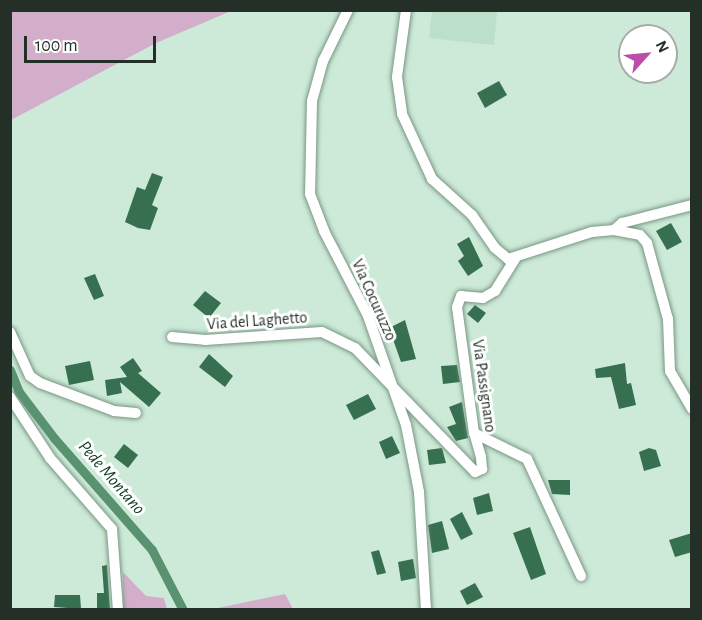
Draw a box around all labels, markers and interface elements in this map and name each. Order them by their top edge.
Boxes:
scale bar [27,24,159,62]
north arrow [618,24,678,84]
text: 100 m [35,37,78,55]
text: N [653,38,672,55]
street label: Via Cocuruzzo [348,256,400,344]
street label: Via del Laghetto [206,308,308,334]
street label: Via Passignano [468,338,500,434]
water label: Pede Montano [73,437,149,519]

